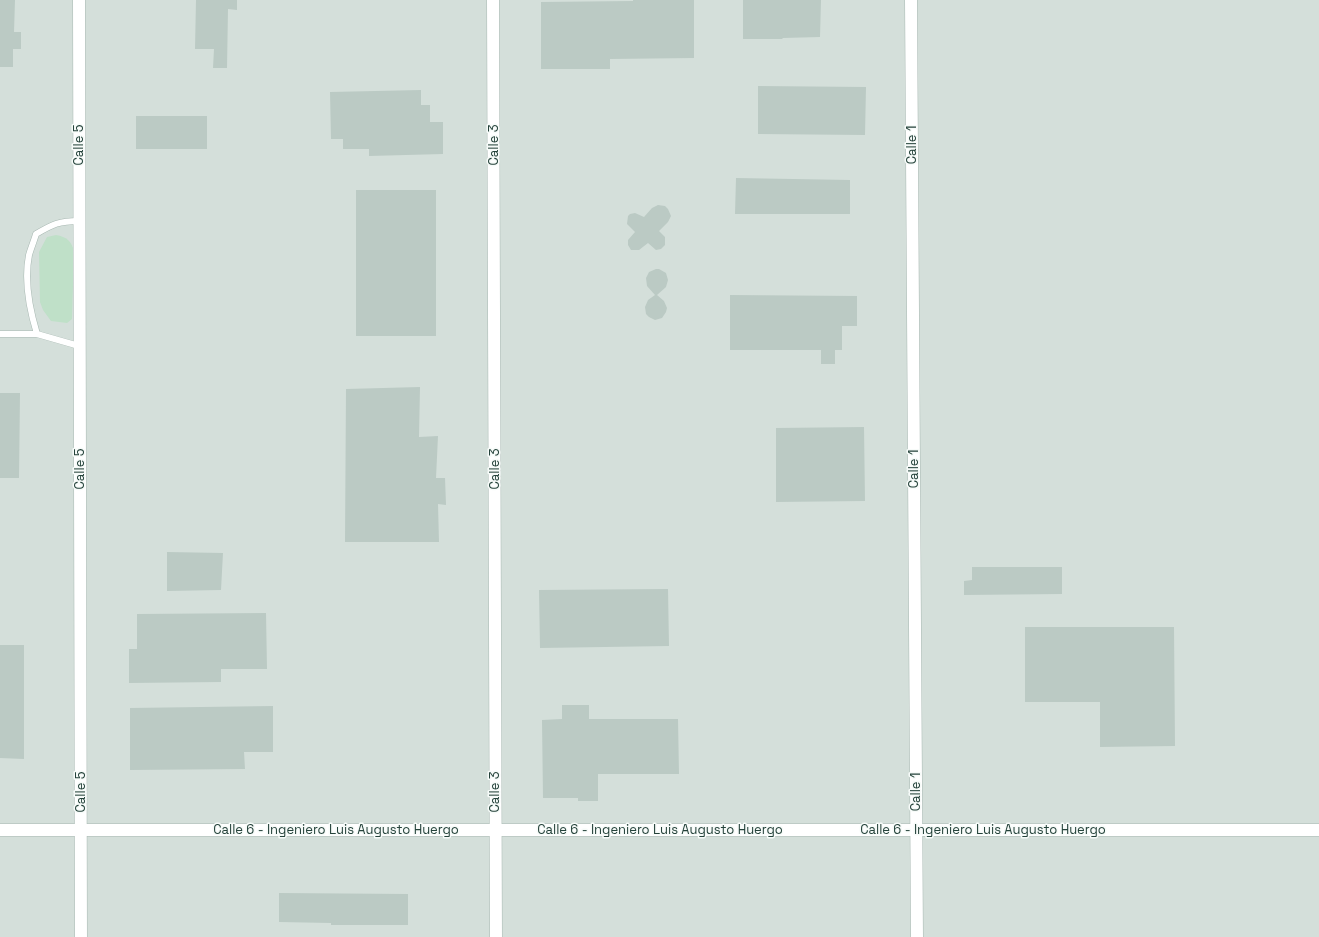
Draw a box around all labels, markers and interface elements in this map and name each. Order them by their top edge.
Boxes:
street label: Calle 5 [71,124,87,166]
street label: Calle 3 [486,124,502,166]
street label: Calle 1 [904,126,920,164]
street label: Calle 5 [72,448,88,490]
street label: Calle 3 [487,448,503,490]
street label: Calle 1 [906,450,922,488]
street label: Calle 5 [73,771,89,813]
street label: Calle 3 [487,771,503,813]
street label: Calle 1 [908,773,924,811]
street label: Calle 6 - Ingeniero Luis Augusto Huergo [213,822,459,838]
street label: Calle 6 - Ingeniero Luis Augusto Huergo [537,822,783,838]
street label: Calle 6 - Ingeniero Luis Augusto Huergo [860,822,1106,838]

